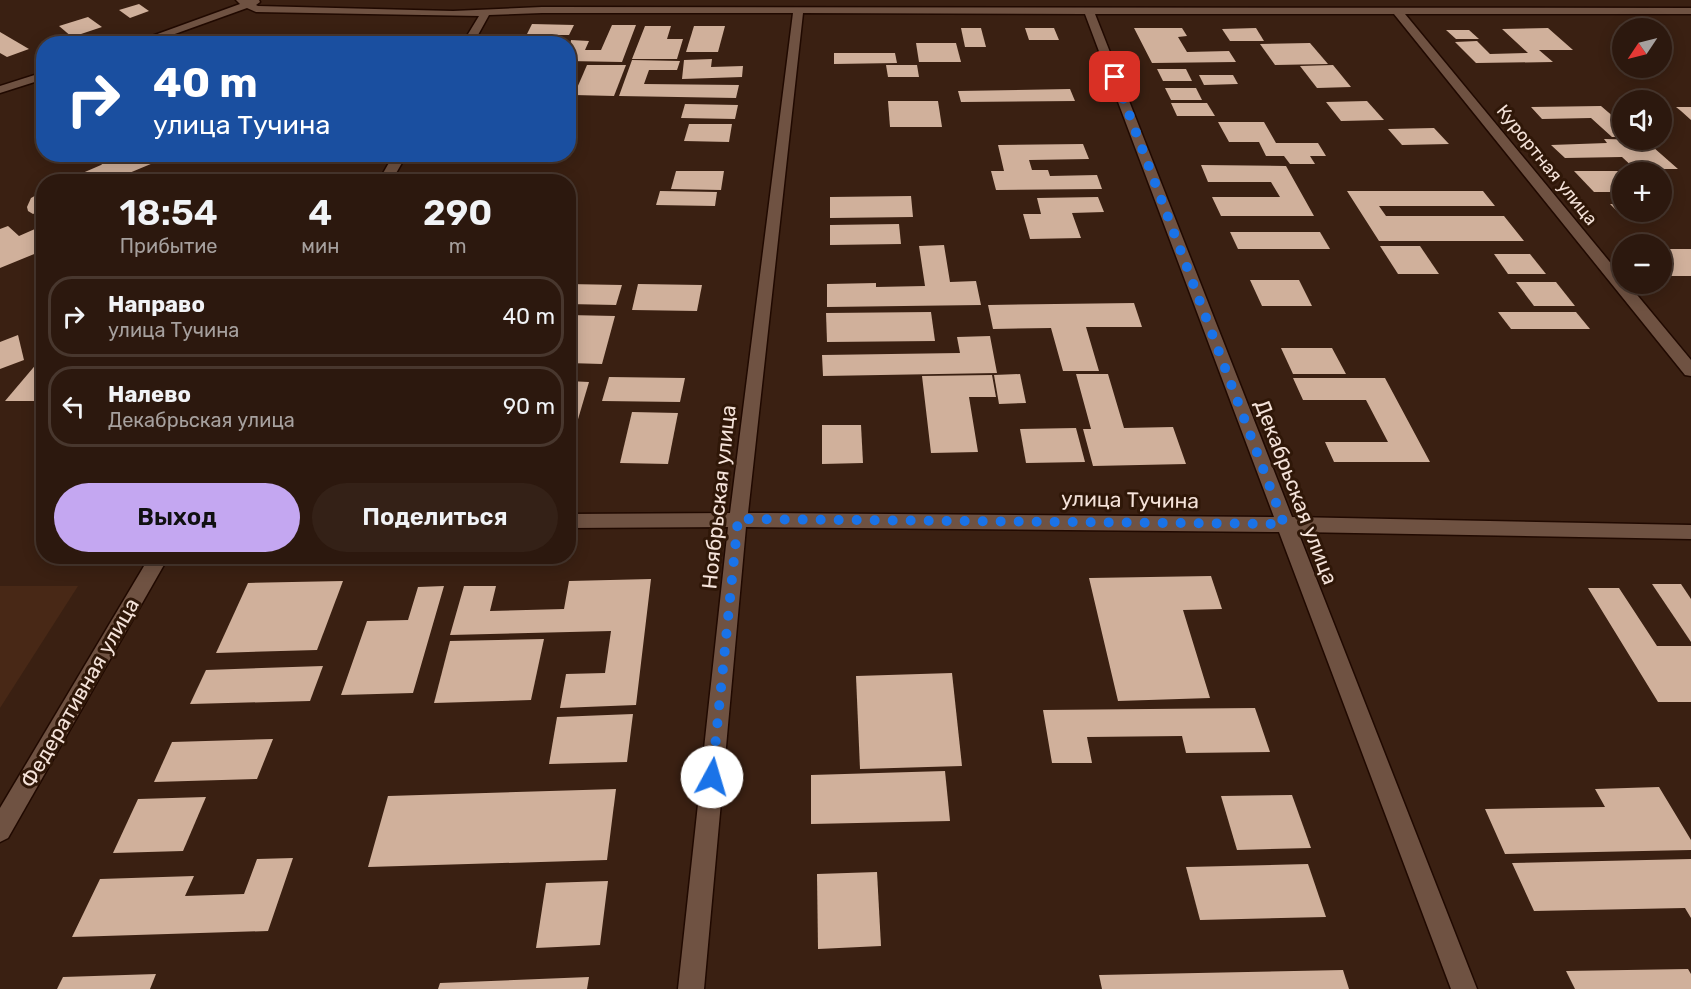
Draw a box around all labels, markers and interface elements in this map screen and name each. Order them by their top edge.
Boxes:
north arrow [1612,18,1672,78]
map controls [1612,18,1672,294]
pin [1089,51,1140,102]
text: 40 m [153,58,258,108]
icon: right [54,60,132,138]
icon: arrive [1098,60,1131,93]
button: sound [1612,90,1672,150]
street label: Курортная улица [1492,100,1602,230]
text: улица Тучина [153,109,330,141]
button: + [1612,162,1672,222]
text: 18:54 [120,191,218,234]
text: 4 [308,191,332,234]
text: 290 [423,191,492,234]
text: Прибытие [120,234,218,258]
text: мин [301,234,339,258]
text: m [449,234,467,258]
button: − [1612,234,1672,294]
text: Направо [108,291,205,318]
icon: right [57,300,90,333]
text: 40 m [502,303,555,330]
text: улица Тучина [108,318,239,342]
text: Налево [108,381,191,408]
icon: left [57,390,90,423]
text: 90 m [503,393,555,420]
street label: Декабрьская улица [1250,396,1343,588]
street label: Ноябрьская улица [696,404,741,590]
text: Декабрьская улица [108,408,295,432]
button: Выход [54,483,300,552]
button: Поделиться [312,483,558,552]
street label: улица Тучина [1061,486,1199,513]
street label: Федеративная улица [15,593,144,792]
position arrow [680,745,744,809]

